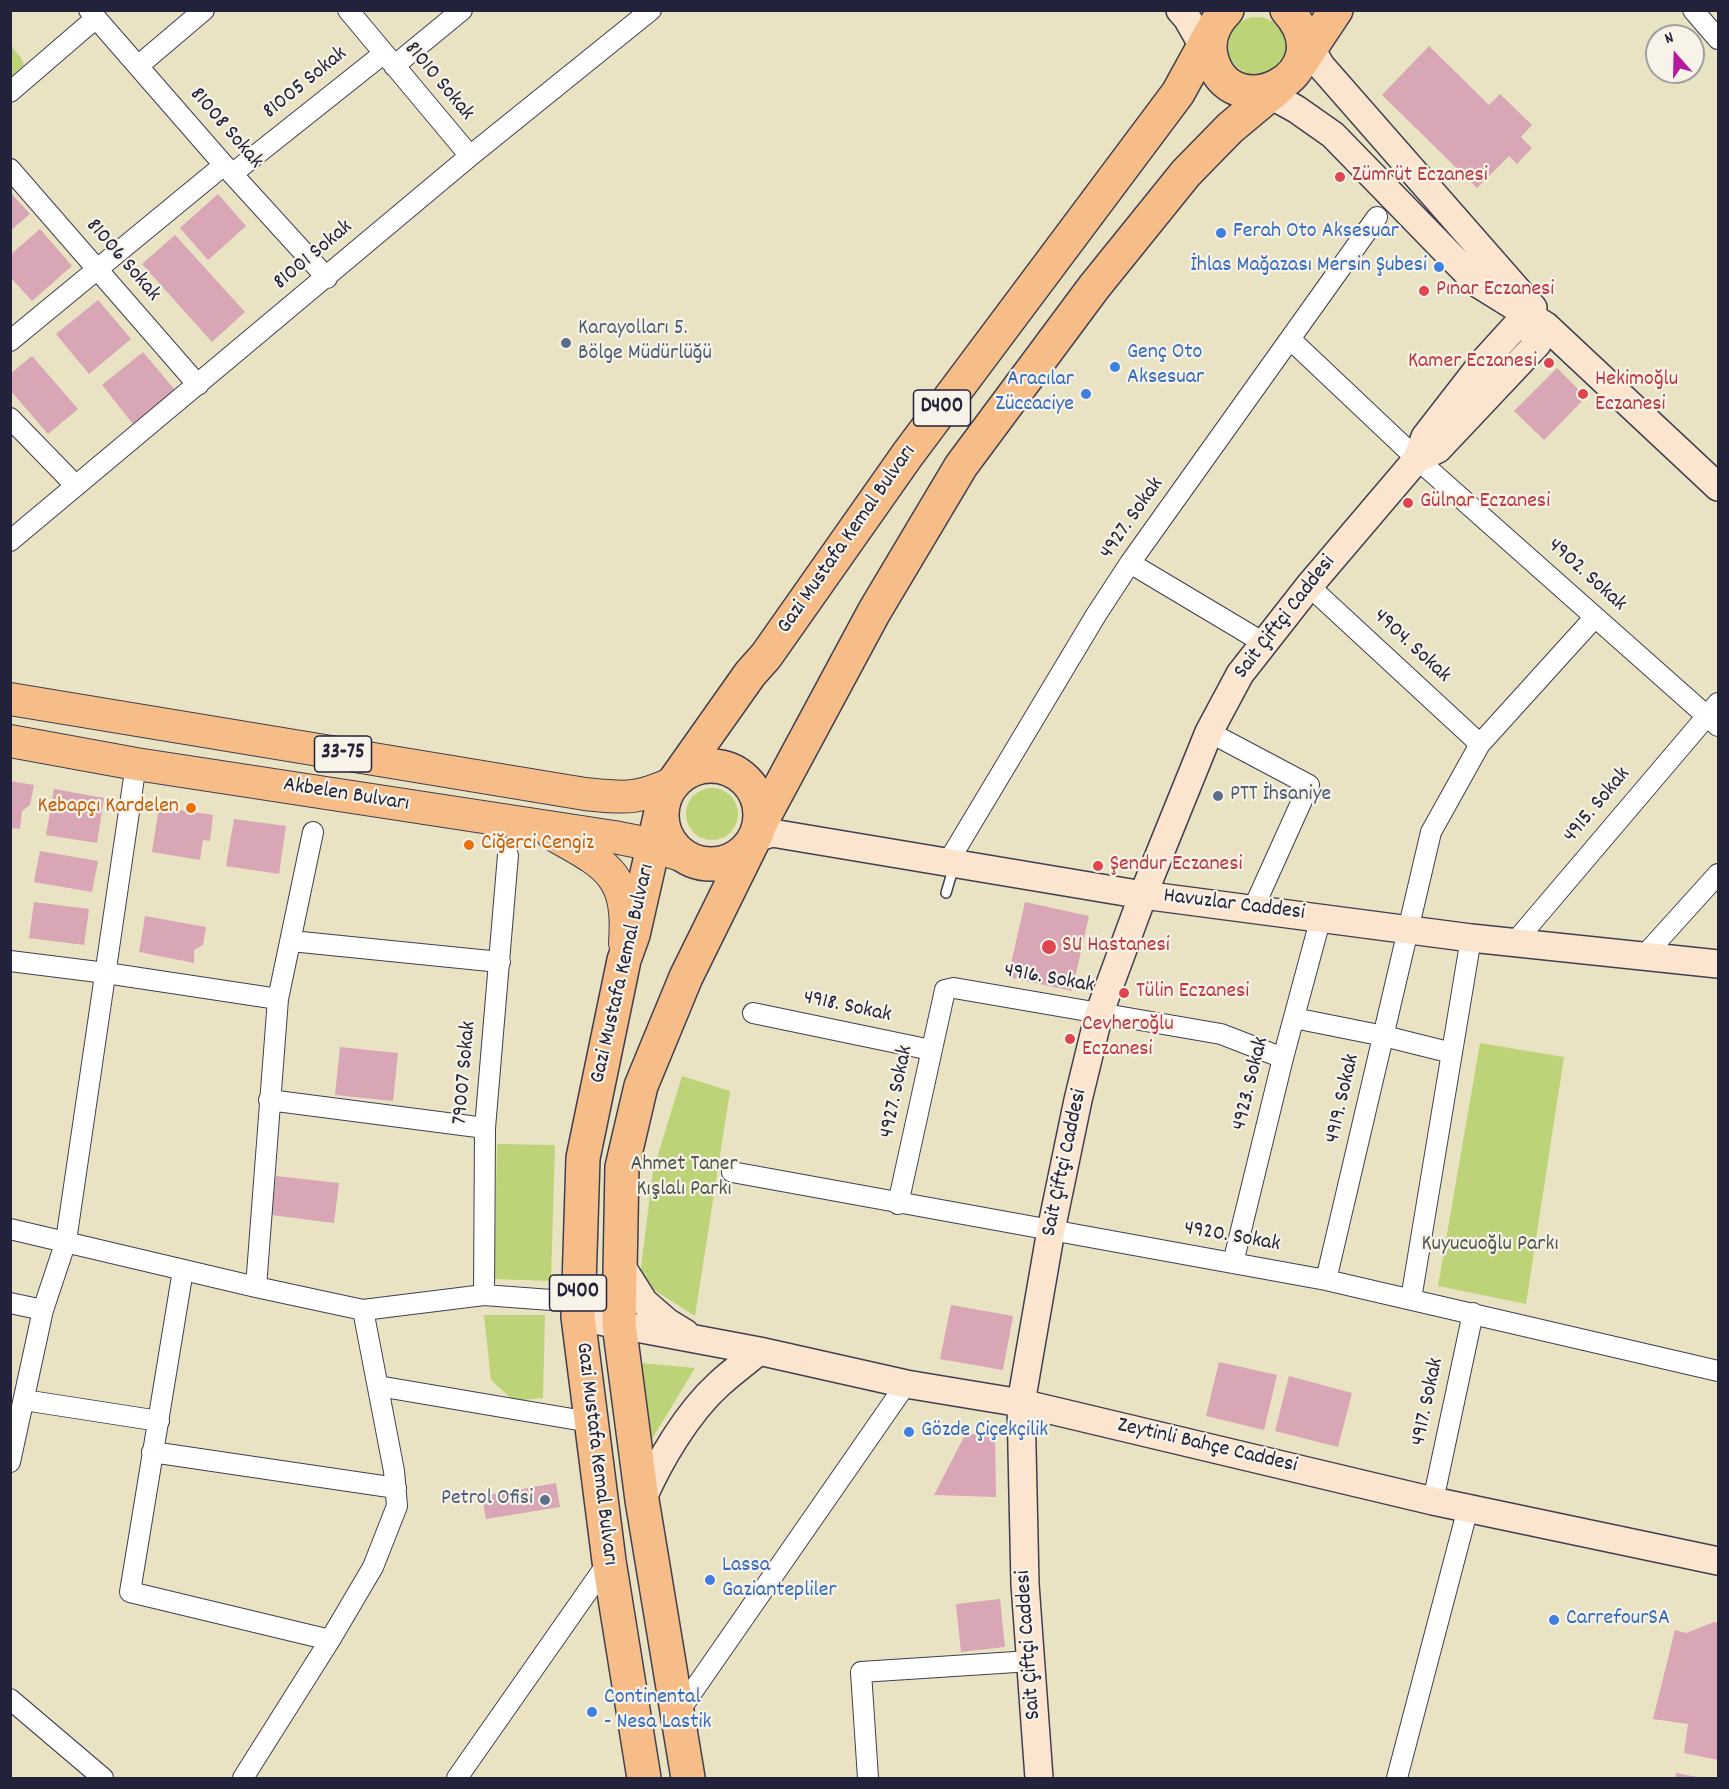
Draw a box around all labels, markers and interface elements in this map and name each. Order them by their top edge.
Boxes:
north arrow [1645,24,1705,84]
text: N [1662,26,1677,51]
street label: 81010 Sokak [397,37,479,127]
street label: 81005 Sokak [259,42,353,126]
street label: 81008 Sokak [182,83,268,175]
place label: Zümrüt Eczanesi [1352,164,1488,190]
marker: Zümrüt Eczanesi [1333,170,1347,184]
street label: 81006 Sokak [79,214,165,308]
street label: 81001 Sokak [269,215,359,297]
place label: Ferah Oto Aksesuar [1233,220,1399,246]
marker: Ferah Oto Aksesuar [1214,226,1228,240]
place label: İhlas Mağazası Mersin Şubesi [1190,254,1427,280]
marker: İhlas Mağazası Mersin Şubesi [1432,260,1446,274]
place label: Pınar Eczanesi [1436,278,1554,304]
marker: Pınar Eczanesi [1417,284,1431,298]
place label: Karayolları 5. Bölge Müdürlüğü [578,317,712,368]
marker: Karayolları 5. Bölge Müdürlüğü [559,336,573,350]
place label: Genç Oto Aksesuar [1127,341,1204,392]
place label: Kamer Eczanesi [1408,350,1537,376]
marker: Kamer Eczanesi [1542,356,1556,370]
marker: Genç Oto Aksesuar [1108,360,1122,374]
place label: Aracılar Züccaciye [995,368,1074,420]
place label: Hekimoğlu Eczanesi [1595,368,1678,420]
marker: Aracılar Züccaciye [1079,387,1093,401]
marker: Hekimoğlu Eczanesi [1576,387,1590,401]
road number: D400 [914,390,970,426]
street label: Gazi Mustafa Kemal Bulvarı [773,441,923,639]
street label: 4927. Sokak [1095,473,1171,565]
place label: Gülnar Eczanesi [1420,490,1550,516]
marker: Gülnar Eczanesi [1401,496,1415,510]
street label: 4902. Sokak [1541,534,1631,618]
street label: Sait Çiftçi Caddesi [1229,551,1343,685]
street label: 4904. Sokak [1367,604,1455,690]
road number: 33-75 [314,736,372,772]
street label: 4915. Sokak [1559,763,1637,849]
street label: Akbelen Bulvarı [281,773,411,819]
place label: PTT İhsaniye [1230,783,1331,809]
marker: PTT İhsaniye [1211,789,1225,803]
place label: Kebapçı Kardelen [38,795,179,821]
marker: Kebapçı Kardelen [184,801,198,815]
place label: Ciğerci Cengiz [481,832,594,858]
marker: Ciğerci Cengiz [462,838,476,852]
place label: Şendur Eczanesi [1110,853,1243,879]
marker: Şendur Eczanesi [1091,859,1105,873]
street label: Gazi Mustafa Kemal Bulvarı [586,862,662,1086]
street label: Havuzlar Caddesi [1162,884,1306,928]
place label: SU Hastanesi [1062,934,1170,960]
marker: SU Hastanesi [1040,938,1058,956]
street label: 4916. Sokak [1002,959,1096,1001]
place label: Tülin Eczanesi [1136,980,1249,1006]
street label: 4918. Sokak [801,986,893,1030]
marker: Tülin Eczanesi [1117,986,1131,1000]
place label: Cevheroğlu Eczanesi [1082,1013,1174,1064]
street label: 79007 Sokak [448,1020,484,1126]
marker: Cevheroğlu Eczanesi [1063,1032,1077,1046]
street label: 4923. Sokak [1228,1035,1276,1133]
street label: 4927. Sokak [875,1043,921,1141]
street label: 4919. Sokak [1321,1052,1367,1146]
street label: Sait Çiftçi Caddesi [1037,1087,1095,1239]
park label: Ahmet Taner Kışlalı Parkı [630,1153,738,1204]
street label: 4920. Sokak [1182,1217,1282,1259]
park label: Kuyucuoğlu Parkı [1421,1233,1559,1259]
road number: D400 [550,1275,606,1311]
street label: Gazi Mustafa Kemal Bulvarı [568,1341,622,1567]
street label: 4917. Sokak [1407,1356,1451,1448]
street label: Zeytinli Bahçe Caddesi [1114,1413,1300,1481]
place label: Gözde Çiçekçilik [921,1419,1048,1445]
marker: Gözde Çiçekçilik [902,1425,916,1439]
place label: Petrol Ofisi [441,1487,533,1513]
marker: Petrol Ofisi [538,1493,552,1507]
place label: Lassa Gaziantepliler [722,1554,837,1606]
street label: Sait Çiftçi Caddesi [1012,1569,1048,1721]
marker: Lassa Gaziantepliler [703,1573,717,1587]
place label: CarrefourSA [1566,1607,1670,1633]
marker: CarrefourSA [1547,1613,1561,1627]
place label: Continental - Nesa Lastik [604,1686,711,1738]
marker: Continental - Nesa Lastik [585,1705,599,1719]

